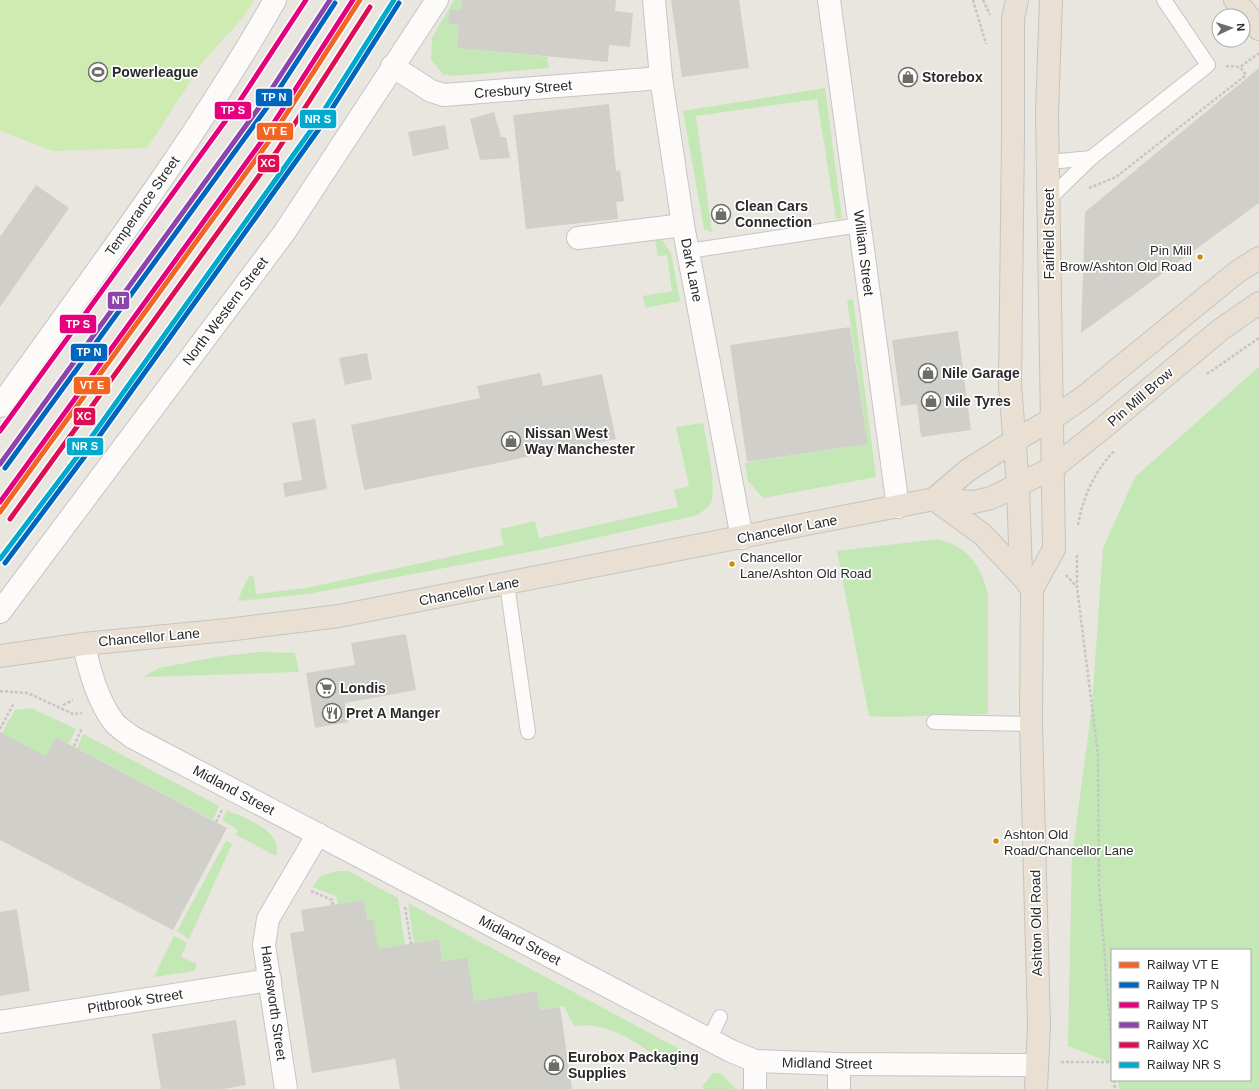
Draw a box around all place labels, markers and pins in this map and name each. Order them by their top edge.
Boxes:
sports icon: Powerleague [87,61,109,83]
place label: Powerleague [112,64,199,80]
shop icon: Storebox [897,66,919,88]
place label: Storebox [922,69,983,85]
place label: Clean Cars Connection [735,198,812,230]
shop icon: Clean Cars Connection [710,203,732,225]
place label: Pin Mill Brow/Ashton Old Road [1060,243,1192,274]
marker: Pin Mill Brow/Ashton Old Road [1195,252,1205,262]
shop icon: Nile Garage [917,362,939,384]
place label: Nile Garage [942,365,1020,381]
shop icon: Nile Tyres [920,390,942,412]
place label: Nile Tyres [945,393,1011,409]
place label: Nissan West Way Manchester [525,425,636,457]
shop icon: Nissan West Way Manchester [500,430,522,452]
place label: Chancellor Lane/Ashton Old Road [740,550,872,581]
marker: Chancellor Lane/Ashton Old Road [727,559,737,569]
supermarket icon: Londis [315,677,337,699]
place label: Londis [340,680,386,696]
restaurant icon: Pret A Manger [321,702,343,724]
place label: Pret A Manger [346,705,440,721]
place label: Ashton Old Road/Chancellor Lane [1004,827,1133,858]
marker: Ashton Old Road/Chancellor Lane [991,836,1001,846]
place label: Eurobox Packaging Supplies [568,1049,699,1081]
shop icon: Eurobox Packaging Supplies [543,1054,565,1076]

